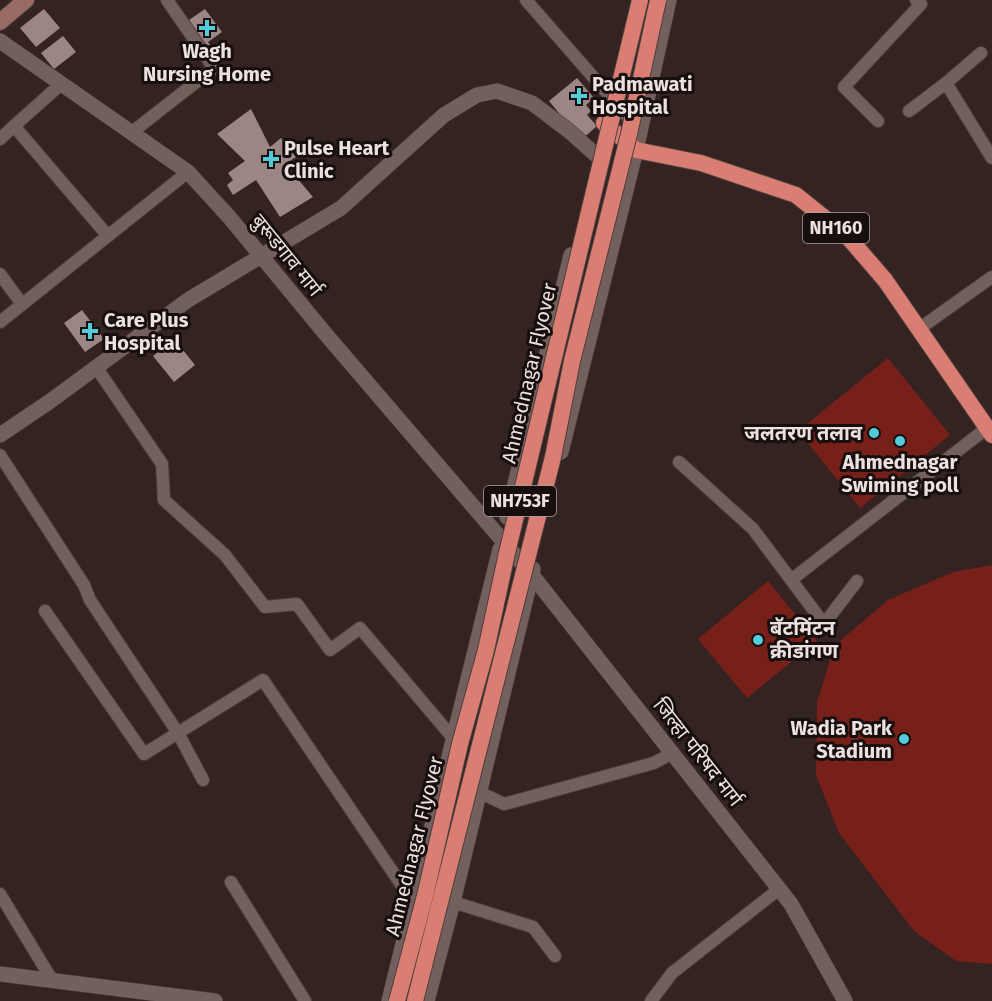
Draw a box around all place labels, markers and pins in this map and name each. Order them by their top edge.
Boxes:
marker: Wagh Nursing Home [198,19,216,37]
place label: Wagh Nursing Home [143,39,271,86]
place label: Padmawati Hospital [592,72,693,119]
marker: Padmawati Hospital [570,87,588,105]
place label: Pulse Heart Clinic [284,136,389,183]
marker: Pulse Heart Clinic [262,150,280,168]
place label: Care Plus Hospital [104,308,189,355]
marker: Care Plus Hospital [81,322,99,340]
place label: जलतरण तलाव [744,421,863,445]
marker: जलतरण तलाव [867,426,881,440]
marker: Ahmednagar Swiming poll [893,434,907,448]
place label: Ahmednagar Swiming poll [841,450,959,497]
place label: बॅटमिंटन क्रीडांगण [770,616,839,663]
marker: बॅटमिंटन क्रीडांगण [751,633,765,647]
place label: Wadia Park Stadium [790,716,893,763]
marker: Wadia Park Stadium [897,732,911,746]

